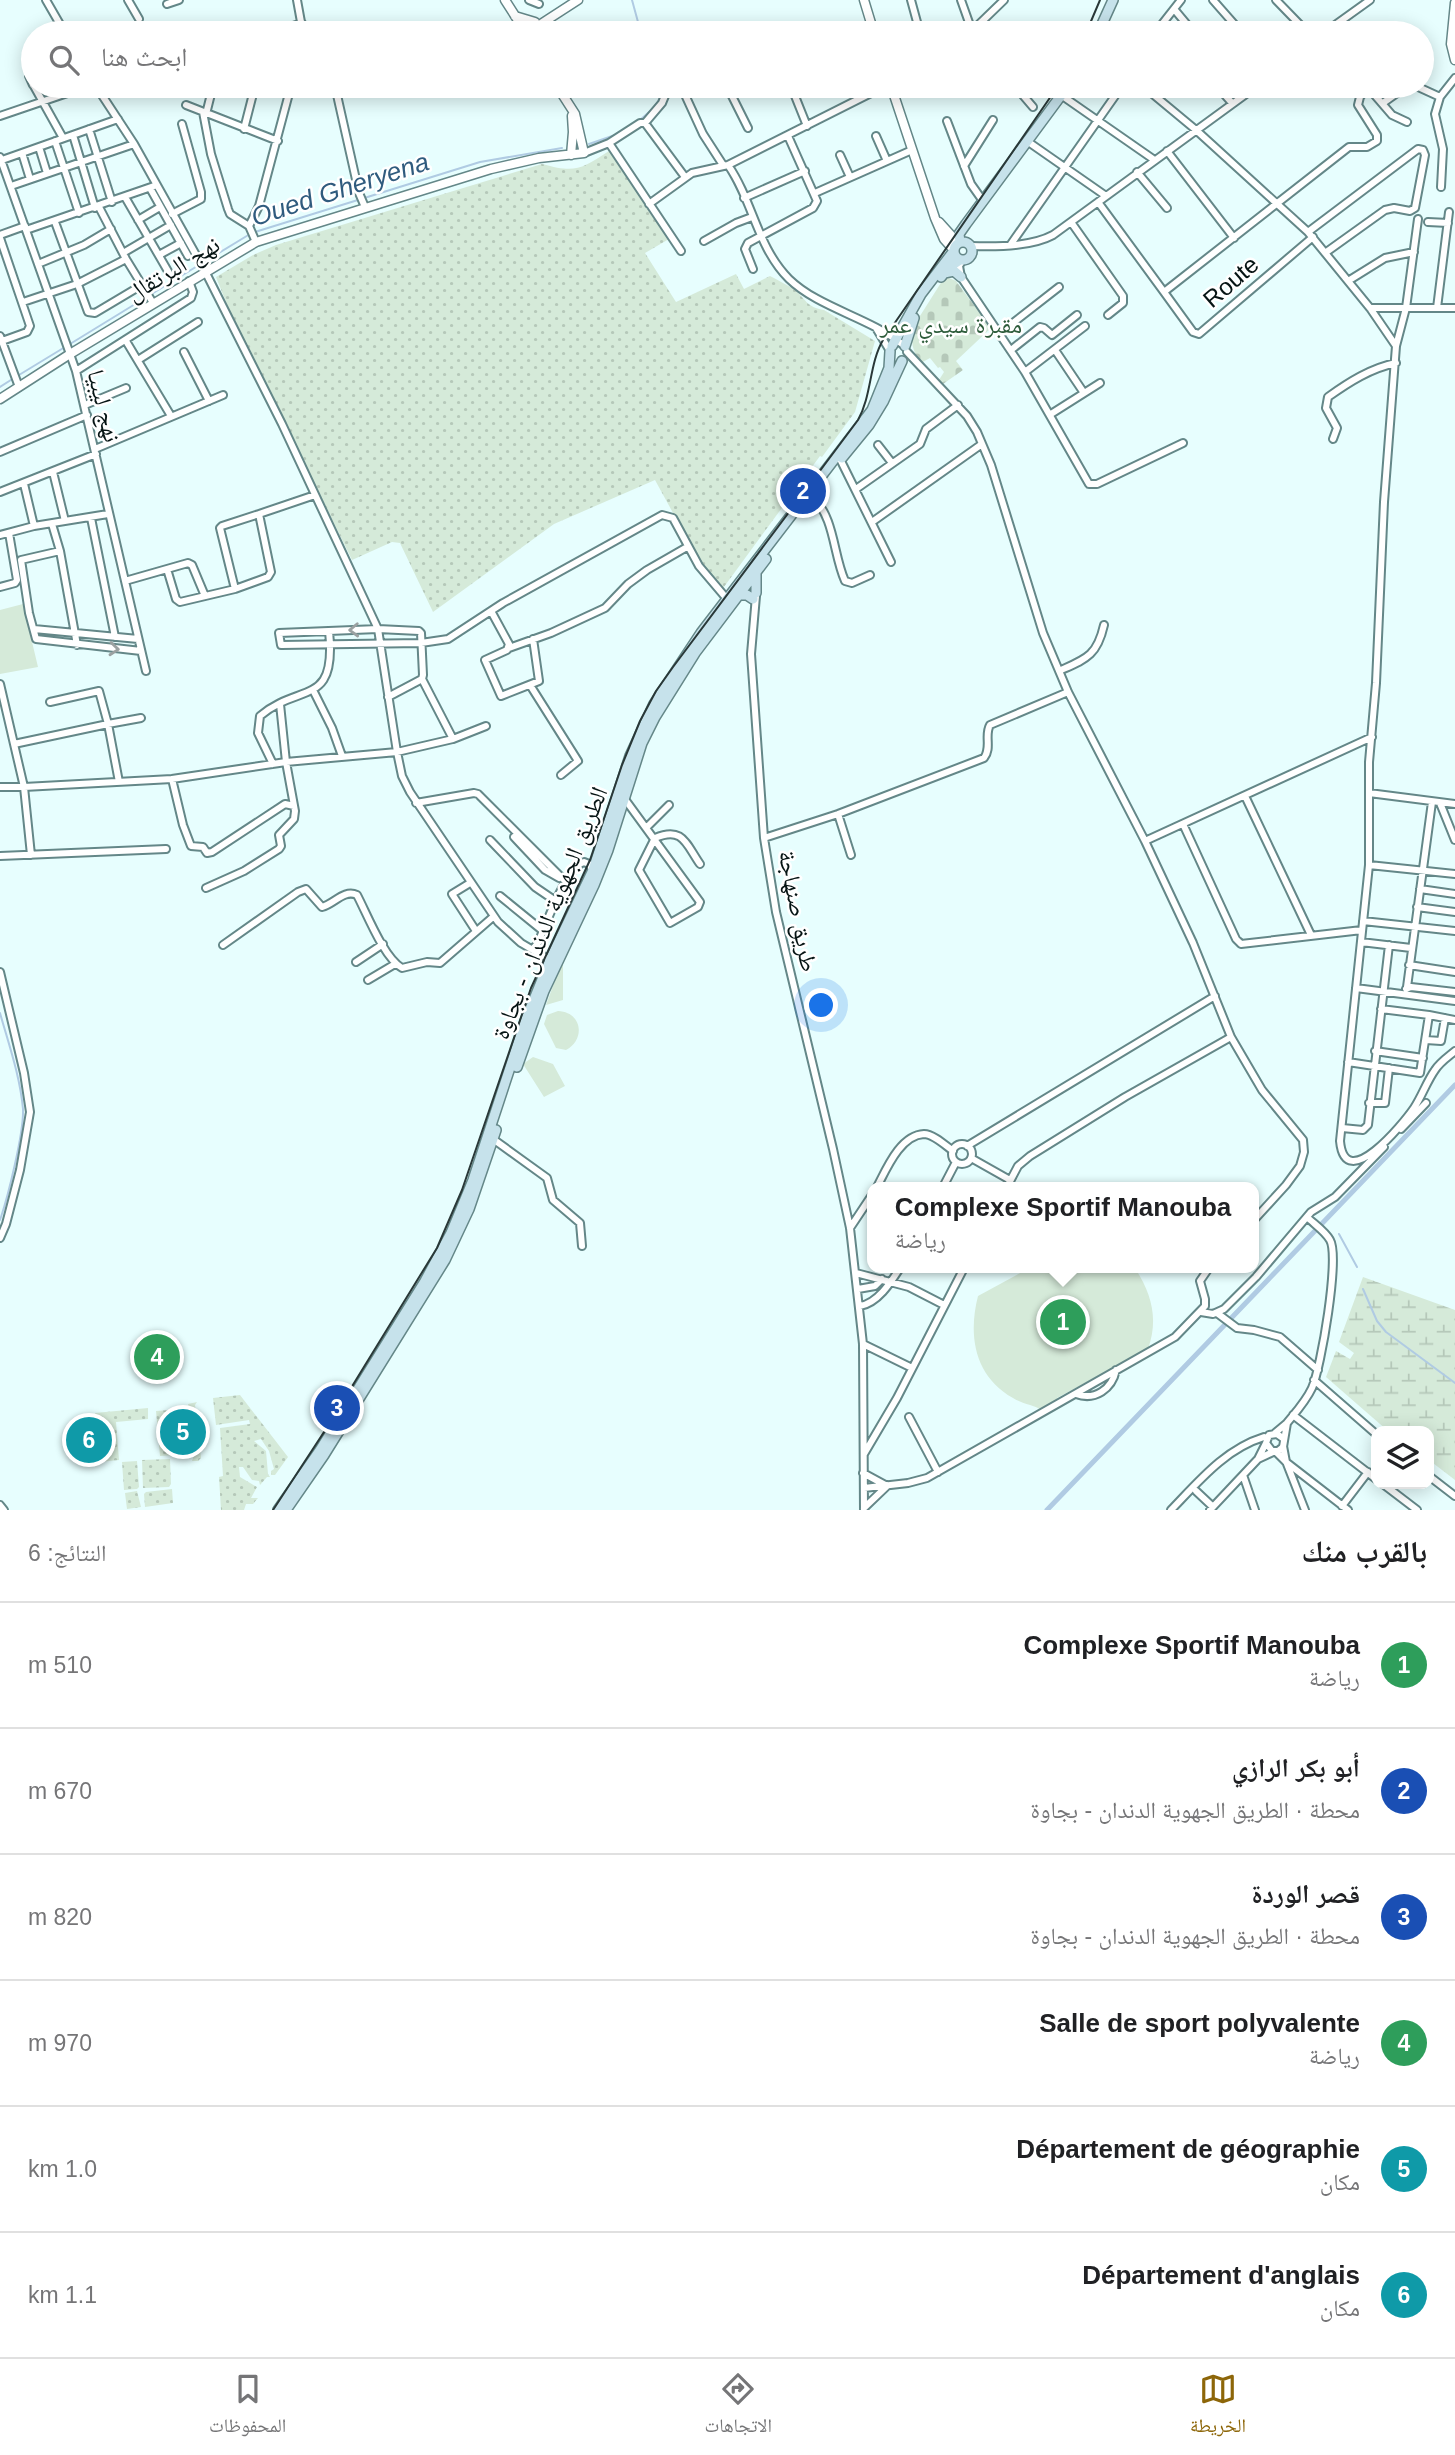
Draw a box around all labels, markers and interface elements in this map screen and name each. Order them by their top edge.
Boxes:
search box [21,21,1434,98]
icon: search [45,41,83,79]
text: ابحث هنا [101,42,188,72]
water label: Oued Gheryena [247,146,433,232]
street label: نهج البرتقال [121,230,225,309]
street label: Route [1198,250,1264,313]
park label: مقبرة سيدي عمر [879,311,1022,344]
street label: نهج ليبيا [81,367,127,445]
pin: 2 [780,465,826,517]
one-way arrow [349,622,360,637]
one-way arrow [109,641,120,656]
street label: الطريق الجهوية الدندان - بجاوة [486,783,614,1043]
street label: طريق صنهاجة [773,848,823,974]
your location [804,988,838,1022]
popup [867,1182,1259,1273]
text: Complexe Sportif Manouba [895,1192,1231,1222]
text: رياضة [895,1227,946,1253]
pin: 1 [1040,1296,1086,1348]
pin: 4 [134,1331,180,1383]
pin: 3 [314,1382,360,1434]
pin: 5 [160,1406,206,1458]
pin: 6 [66,1414,112,1466]
map controls [1371,1426,1434,1489]
button: layers [1371,1426,1434,1489]
text: بالقرب منك [1302,1535,1427,1568]
text: النتائج: 6 [28,1540,106,1566]
text: Complexe Sportif Manouba [1023,1630,1360,1660]
text: 510 m [28,1652,92,1678]
text: 1 [1398,1652,1410,1678]
text: رياضة [1309,1665,1360,1691]
text: أبو بكر الرازي [1232,1753,1360,1783]
text: 670 m [28,1778,92,1804]
text: 2 [1398,1778,1410,1804]
text: محطة · الطريق الجهوية الدندان - بجاوة [1030,1797,1360,1823]
text: قصر الوردة [1252,1879,1360,1909]
text: 820 m [28,1904,92,1930]
text: 3 [1398,1904,1410,1930]
text: محطة · الطريق الجهوية الدندان - بجاوة [1030,1923,1360,1949]
text: Salle de sport polyvalente [1039,2008,1360,2038]
text: 970 m [28,2030,92,2056]
text: 4 [1398,2030,1410,2056]
text: رياضة [1309,2043,1360,2069]
text: Département de géographie [1016,2134,1360,2164]
text: 1.0 km [28,2156,97,2182]
text: 5 [1398,2156,1410,2182]
text: مكان [1320,2169,1360,2195]
text: Département d'anglais [1082,2260,1360,2290]
text: 1.1 km [28,2282,97,2308]
text: 6 [1398,2282,1410,2308]
text: مكان [1320,2295,1360,2321]
tab: المحفوظات [209,2370,286,2444]
tab: الاتجاهات [704,2370,772,2444]
tab: الخريطة [1190,2370,1246,2444]

